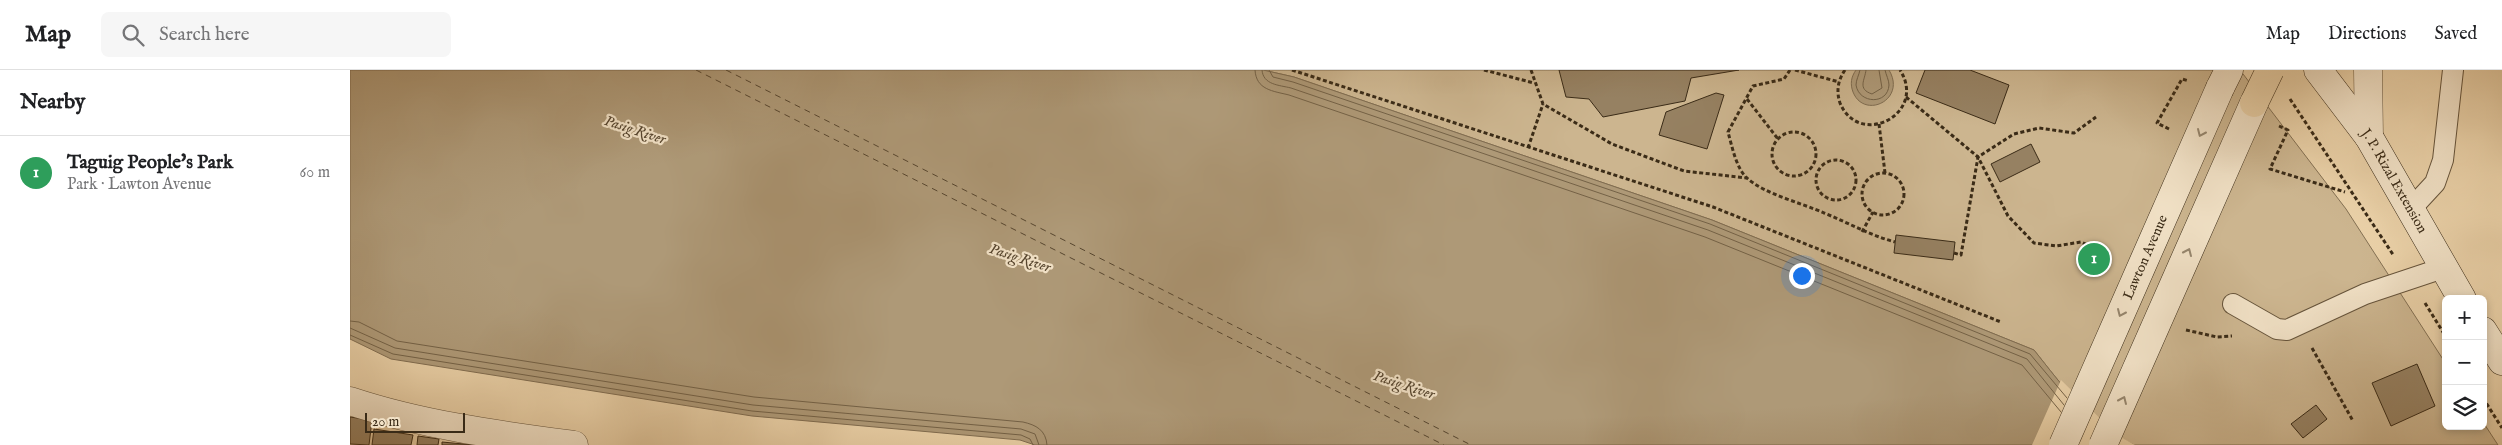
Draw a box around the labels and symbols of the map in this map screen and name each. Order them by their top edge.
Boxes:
water label: Pasig River [602,111,669,150]
street label: J. P. Rizal Extension [2356,124,2432,237]
one-way arrow [2196,128,2207,137]
street label: Lawton Avenue [2119,212,2172,302]
water label: Pasig River [987,239,1054,278]
pin: 1 [2078,240,2110,278]
one-way arrow [2182,248,2193,257]
your location [1789,263,1815,289]
one-way arrow [2116,308,2127,317]
water label: Pasig River [1371,366,1438,405]
one-way arrow [2116,396,2127,405]
scale bar [365,410,465,433]

